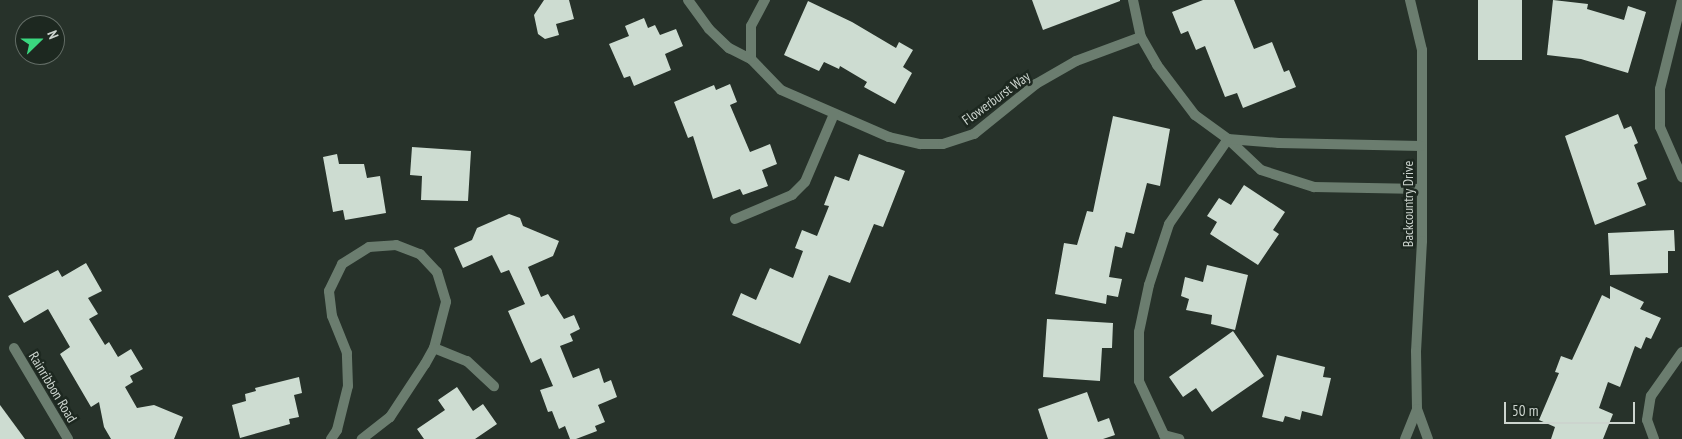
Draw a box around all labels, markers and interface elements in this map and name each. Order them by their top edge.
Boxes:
north arrow [15,15,65,65]
text: N [43,28,63,42]
street label: Flowerburst Way [959,68,1033,128]
street label: Backcountry Drive [1400,161,1416,247]
street label: Rainribbon Road [25,349,81,425]
scale bar [1507,392,1638,424]
text: 50 m [1512,401,1538,420]

